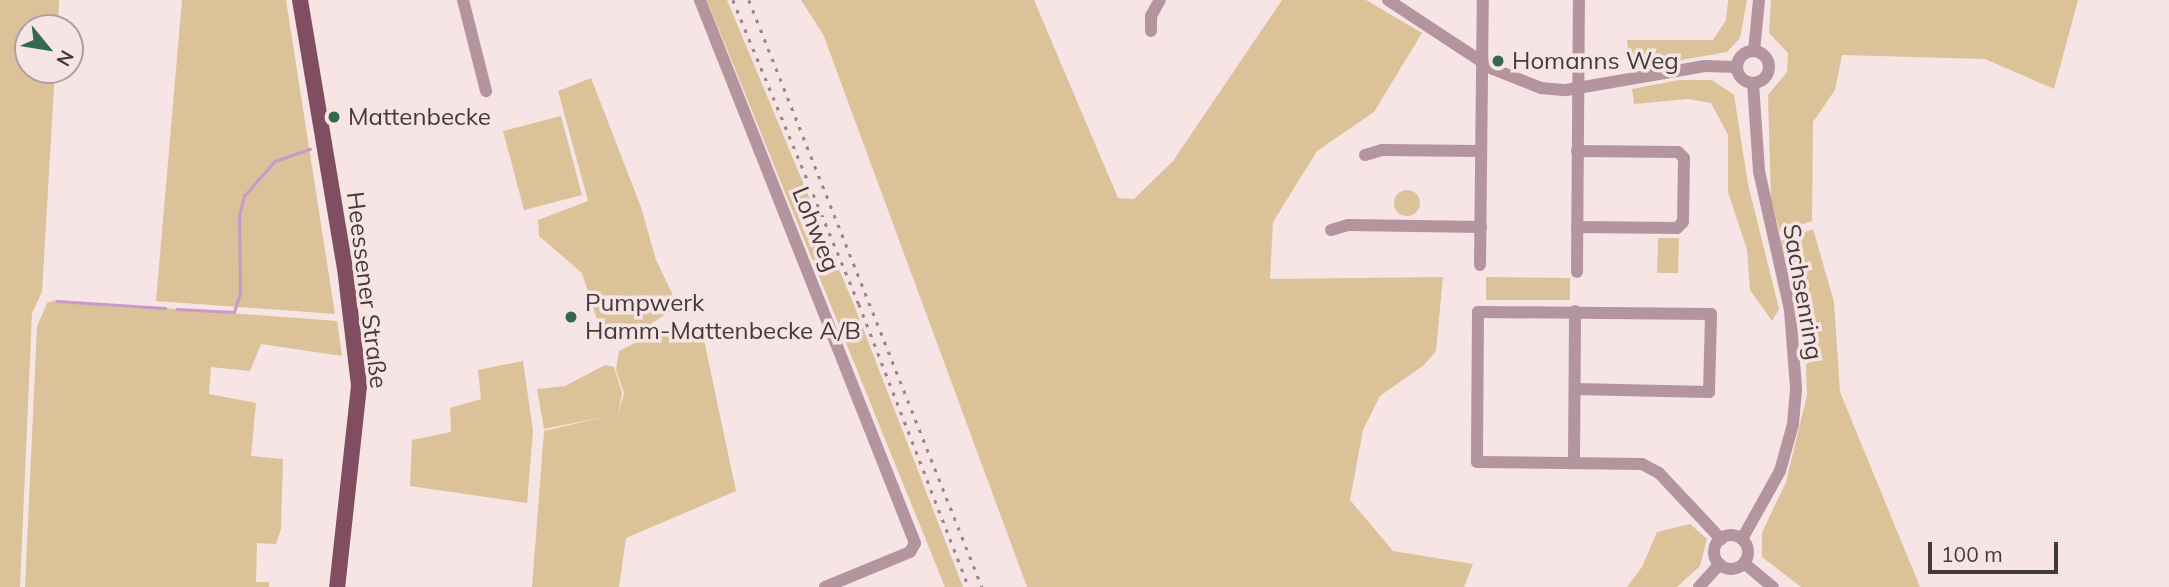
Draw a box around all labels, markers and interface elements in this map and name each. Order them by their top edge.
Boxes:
north arrow [14,14,84,84]
text: N [51,46,79,71]
place label: Homanns Weg [1512,47,1679,75]
marker: Homanns Weg [1490,53,1506,69]
place label: Mattenbecke [348,103,491,131]
marker: Mattenbecke [326,109,342,125]
street label: Lohweg [786,182,846,276]
street label: Heessener Straße [341,190,393,390]
street label: Sachsenring [1777,222,1829,362]
place label: Pumpwerk Hamm-Mattenbecke A/B [585,289,861,345]
marker: Pumpwerk Hamm-Mattenbecke A/B [563,309,579,325]
scale bar [1931,528,2060,572]
text: 100 m [1941,541,2003,567]

